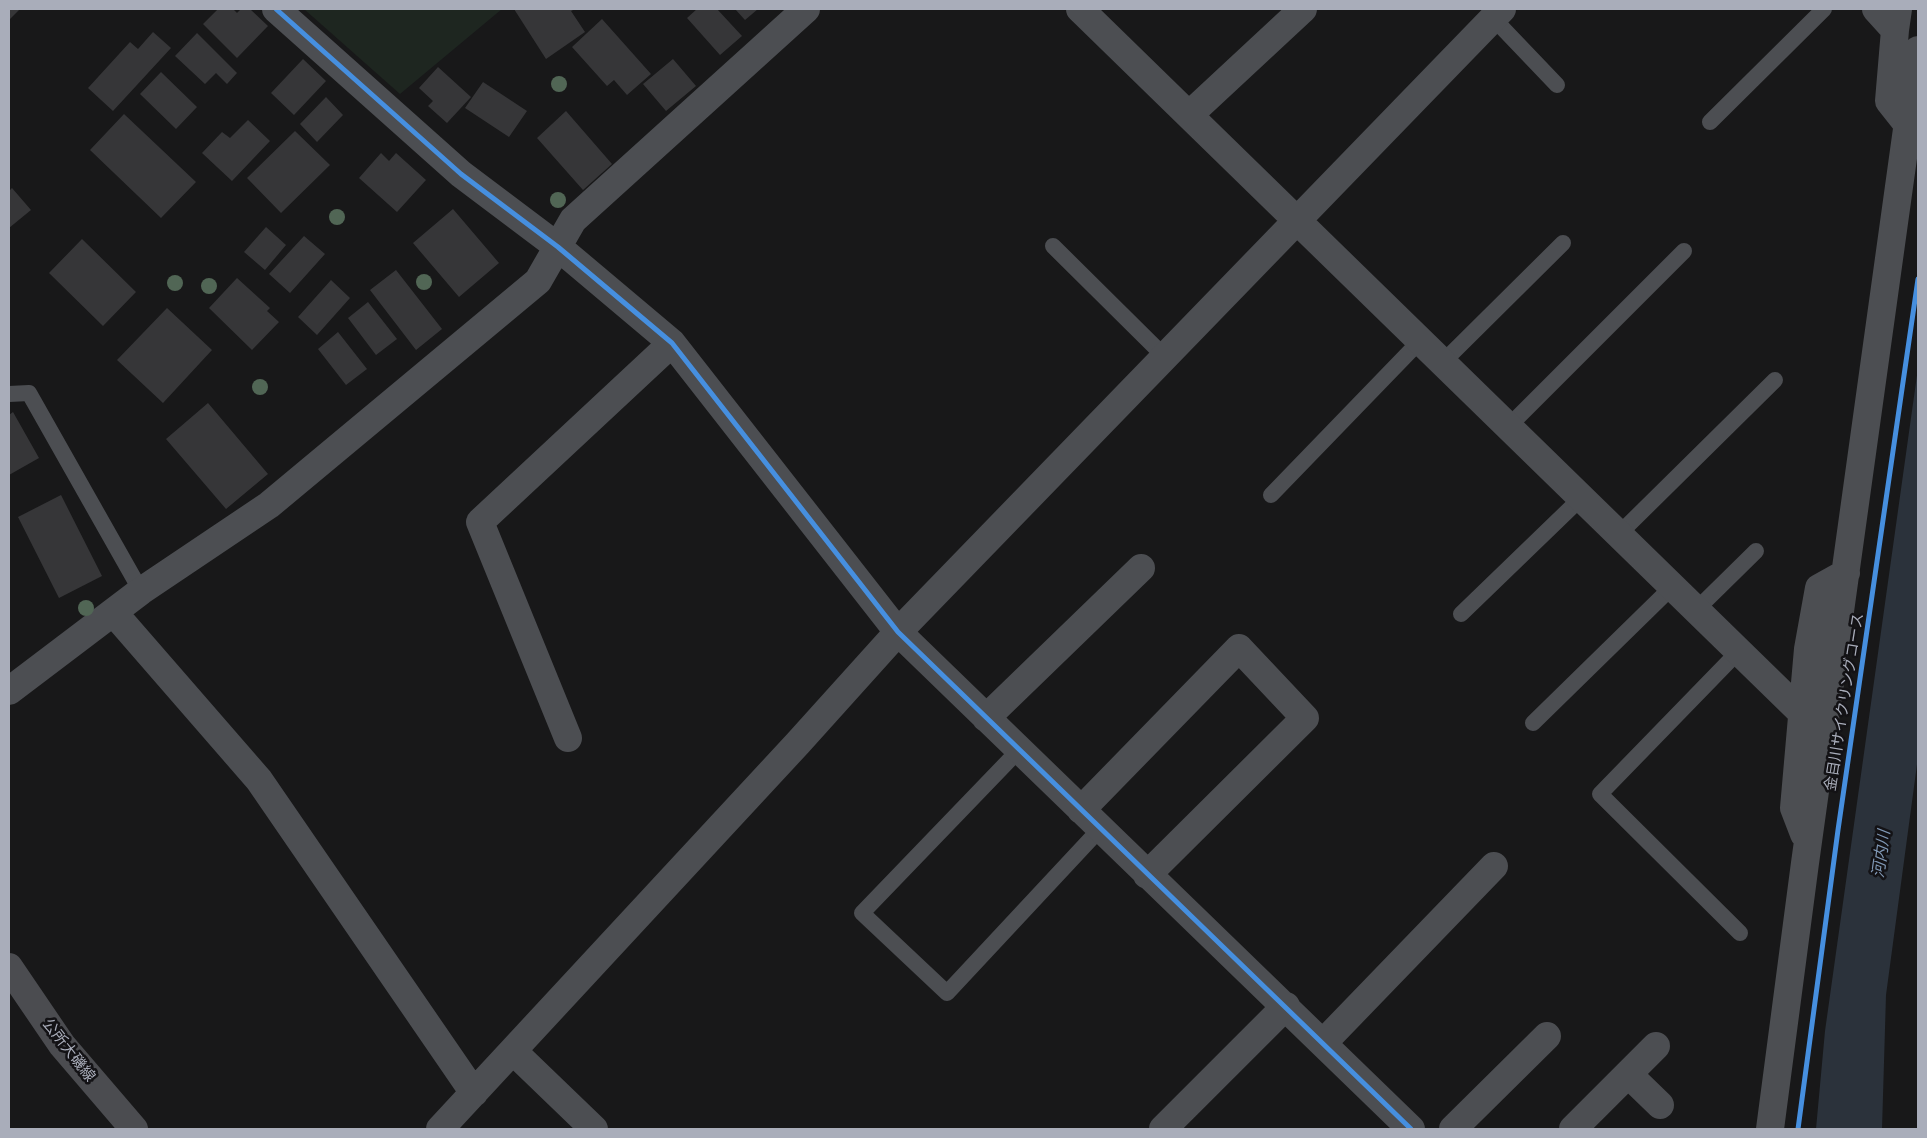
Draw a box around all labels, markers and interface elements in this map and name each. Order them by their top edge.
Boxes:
street label: 金目川サイクリングコース [1821,612,1867,792]
water label: 河内川 [1868,829,1894,879]
street label: 公所大磯線 [39,1015,99,1085]

